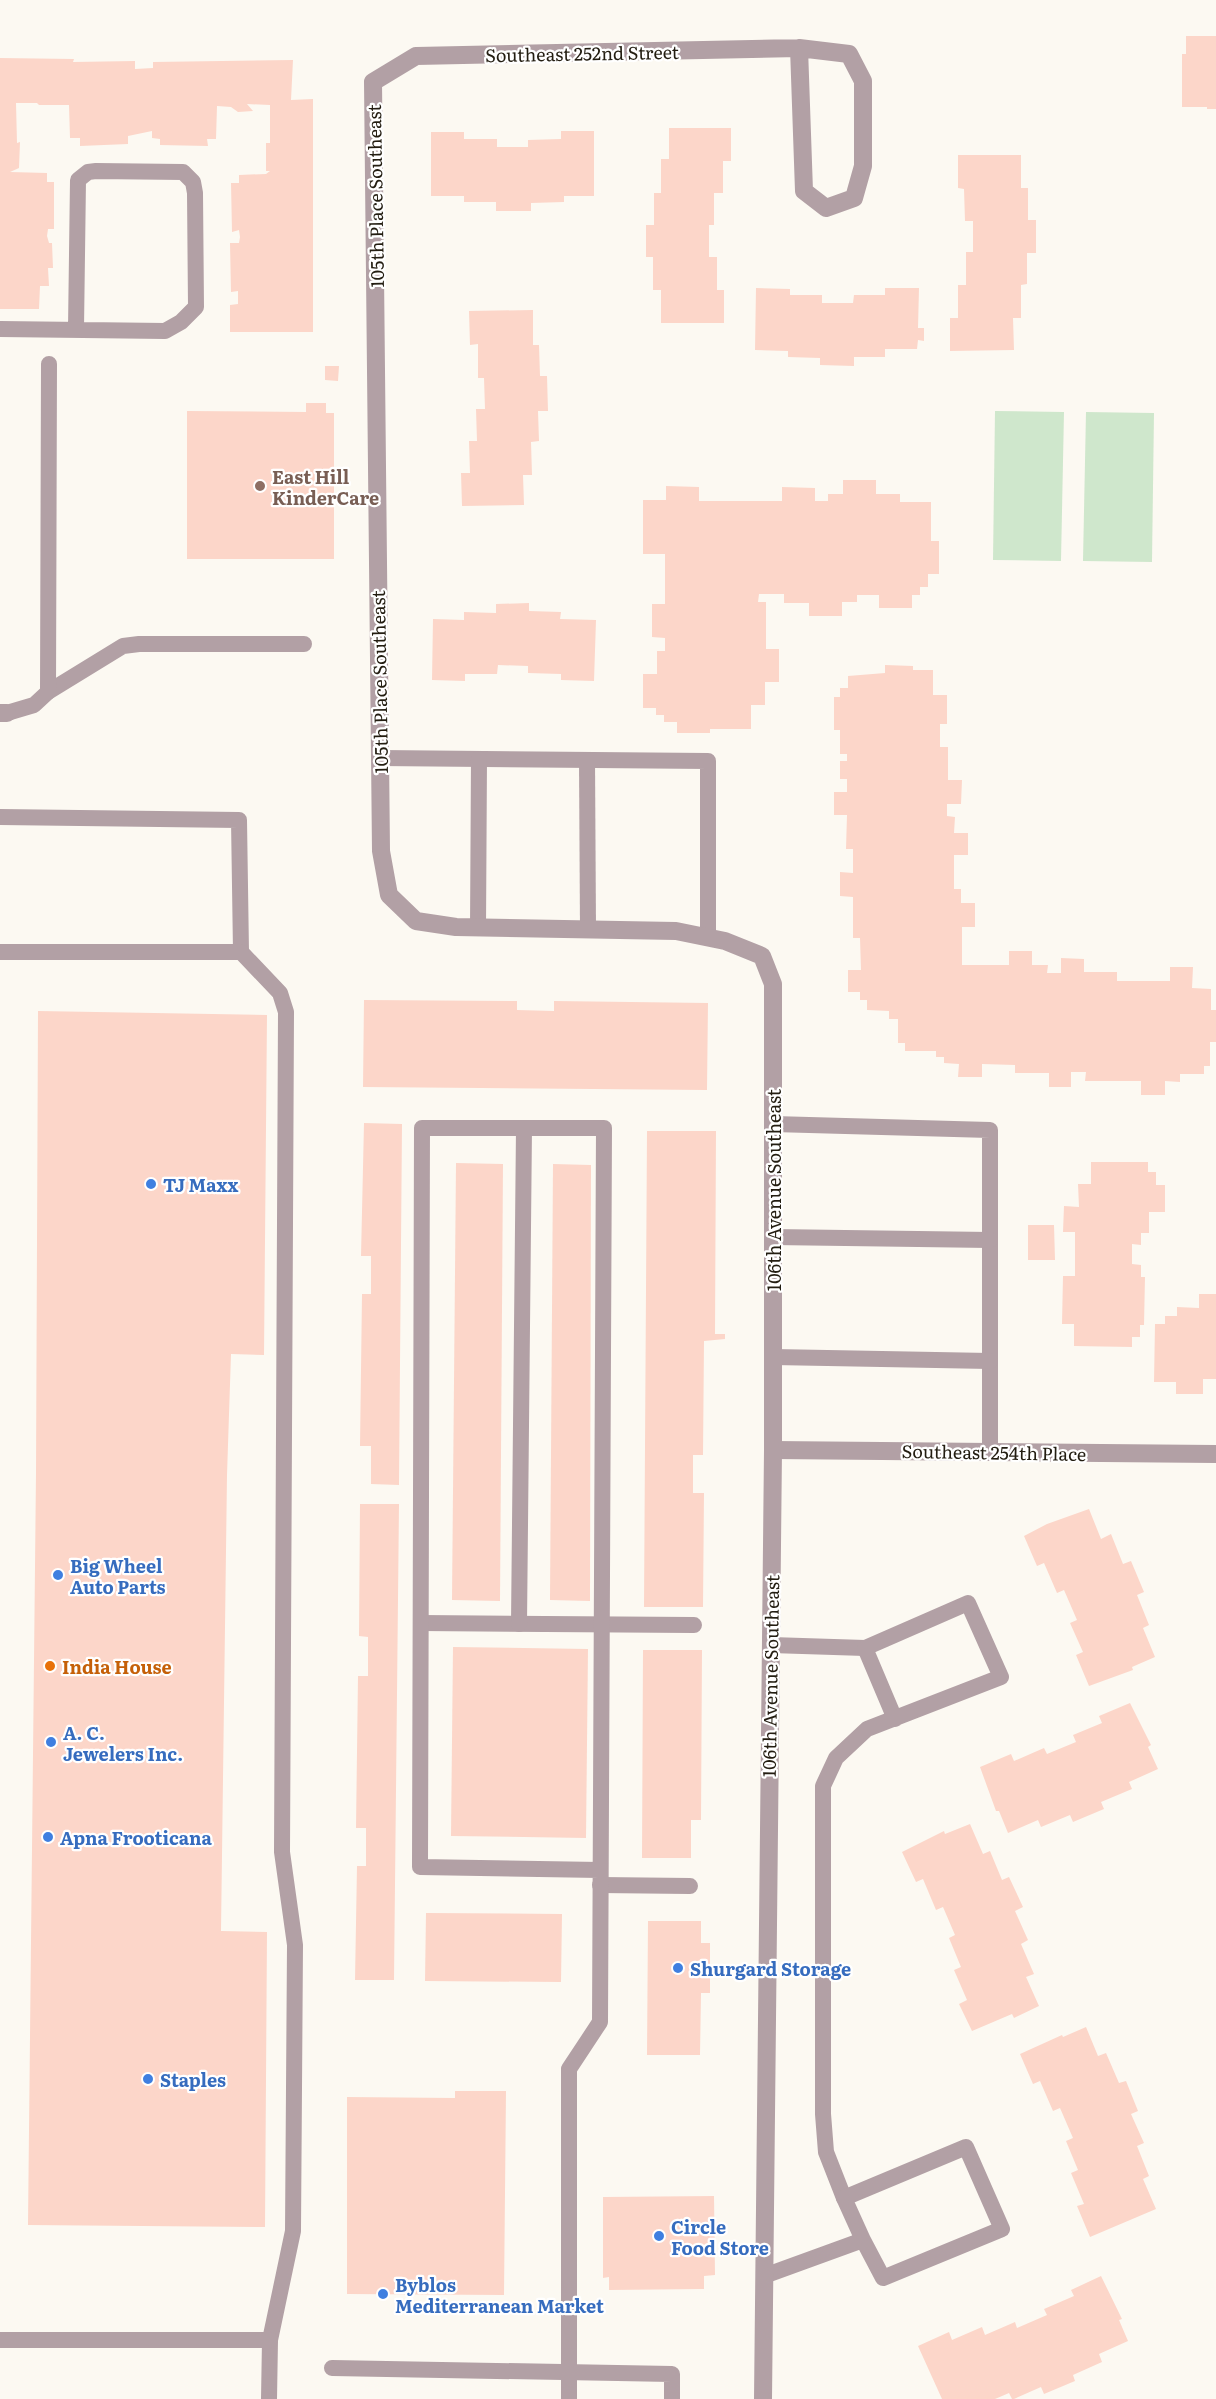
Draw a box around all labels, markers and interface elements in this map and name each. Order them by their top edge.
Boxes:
street label: Southeast 252nd Street [485,38,680,68]
street label: 105th Place Southeast [360,103,390,288]
place label: East Hill KinderCare [272,463,379,511]
marker: East Hill KinderCare [253,479,267,493]
street label: 105th Place Southeast [364,589,394,774]
street label: 106th Avenue Southeast [760,1088,787,1291]
place label: TJ Maxx [163,1171,238,1198]
marker: TJ Maxx [144,1177,158,1191]
street label: Southeast 254th Place [901,1437,1087,1467]
place label: Big Wheel Auto Parts [70,1552,166,1600]
marker: Big Wheel Auto Parts [51,1568,65,1582]
street label: 106th Avenue Southeast [755,1574,785,1777]
place label: India House [62,1653,172,1680]
marker: India House [43,1659,57,1673]
place label: A. C. Jewelers Inc. [63,1719,183,1767]
marker: A. C. Jewelers Inc. [44,1735,58,1749]
place label: Apna Frooticana [60,1824,212,1851]
marker: Apna Frooticana [41,1830,55,1844]
place label: Shurgard Storage [690,1955,851,1982]
marker: Shurgard Storage [671,1961,685,1975]
place label: Staples [160,2066,226,2093]
marker: Staples [141,2072,155,2086]
place label: Circle Food Store [671,2213,769,2261]
marker: Circle Food Store [652,2229,666,2243]
place label: Byblos Mediterranean Market [395,2271,604,2319]
marker: Byblos Mediterranean Market [376,2287,390,2301]

